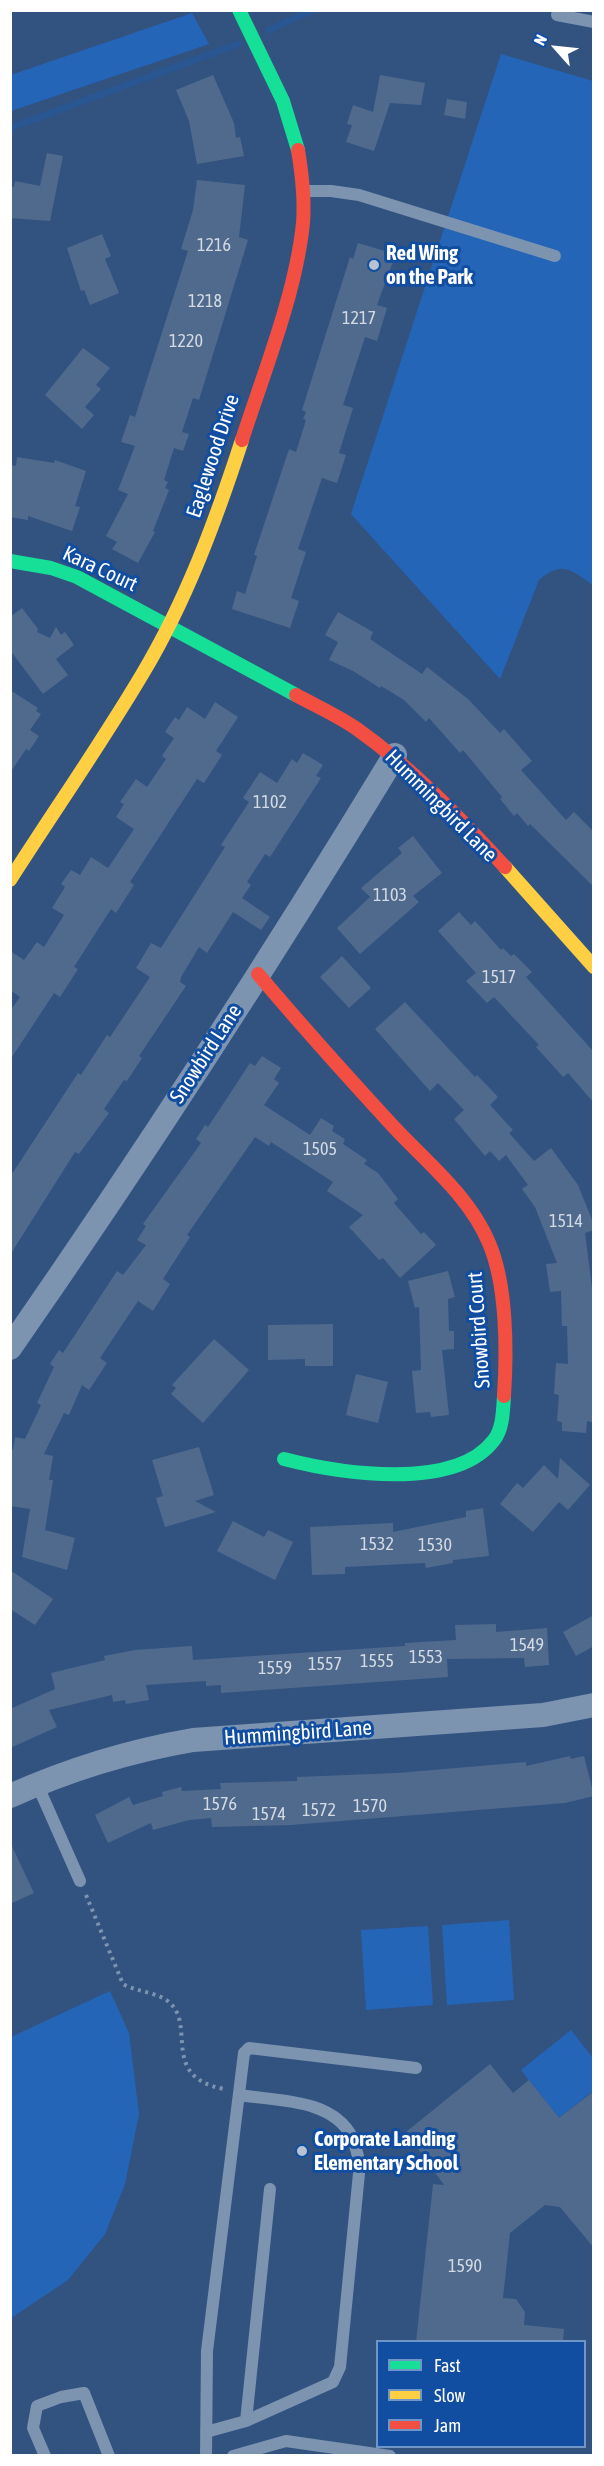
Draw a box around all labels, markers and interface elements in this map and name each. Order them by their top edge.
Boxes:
north arrow [526,18,586,78]
text: N [530,32,550,48]
house number: 1216 [197,234,231,256]
place label: Red Wing on the Park [386,240,473,290]
marker: Red Wing on the Park [367,258,381,272]
house number: 1218 [188,290,222,312]
house number: 1217 [342,307,376,329]
house number: 1220 [169,330,203,352]
street label: Eaglewood Drive [181,391,245,521]
street label: Kara Court [59,541,141,597]
street label: Hummingbird Lane [380,745,502,867]
house number: 1102 [253,791,287,813]
house number: 1103 [373,884,407,906]
house number: 1517 [482,966,516,988]
street label: Snowbird Lane [165,1000,247,1108]
house number: 1505 [303,1138,337,1160]
house number: 1514 [549,1210,583,1232]
street label: Snowbird Court [462,1271,496,1389]
house number: 1532 [360,1533,394,1555]
house number: 1530 [418,1534,452,1556]
house number: 1549 [510,1634,544,1656]
house number: 1553 [409,1646,443,1668]
house number: 1555 [360,1650,394,1672]
house number: 1557 [308,1653,342,1675]
house number: 1559 [258,1657,292,1679]
street label: Hummingbird Lane [223,1715,373,1751]
house number: 1576 [203,1793,237,1815]
house number: 1570 [353,1795,387,1817]
house number: 1572 [302,1799,336,1821]
house number: 1574 [252,1803,286,1825]
place label: Corporate Landing Elementary School [314,2126,458,2176]
marker: Corporate Landing Elementary School [295,2144,309,2158]
house number: 1590 [448,2255,482,2277]
legend [376,2340,586,2448]
text: Fast [434,2355,461,2376]
text: Slow [434,2385,465,2406]
text: Jam [434,2415,461,2436]

